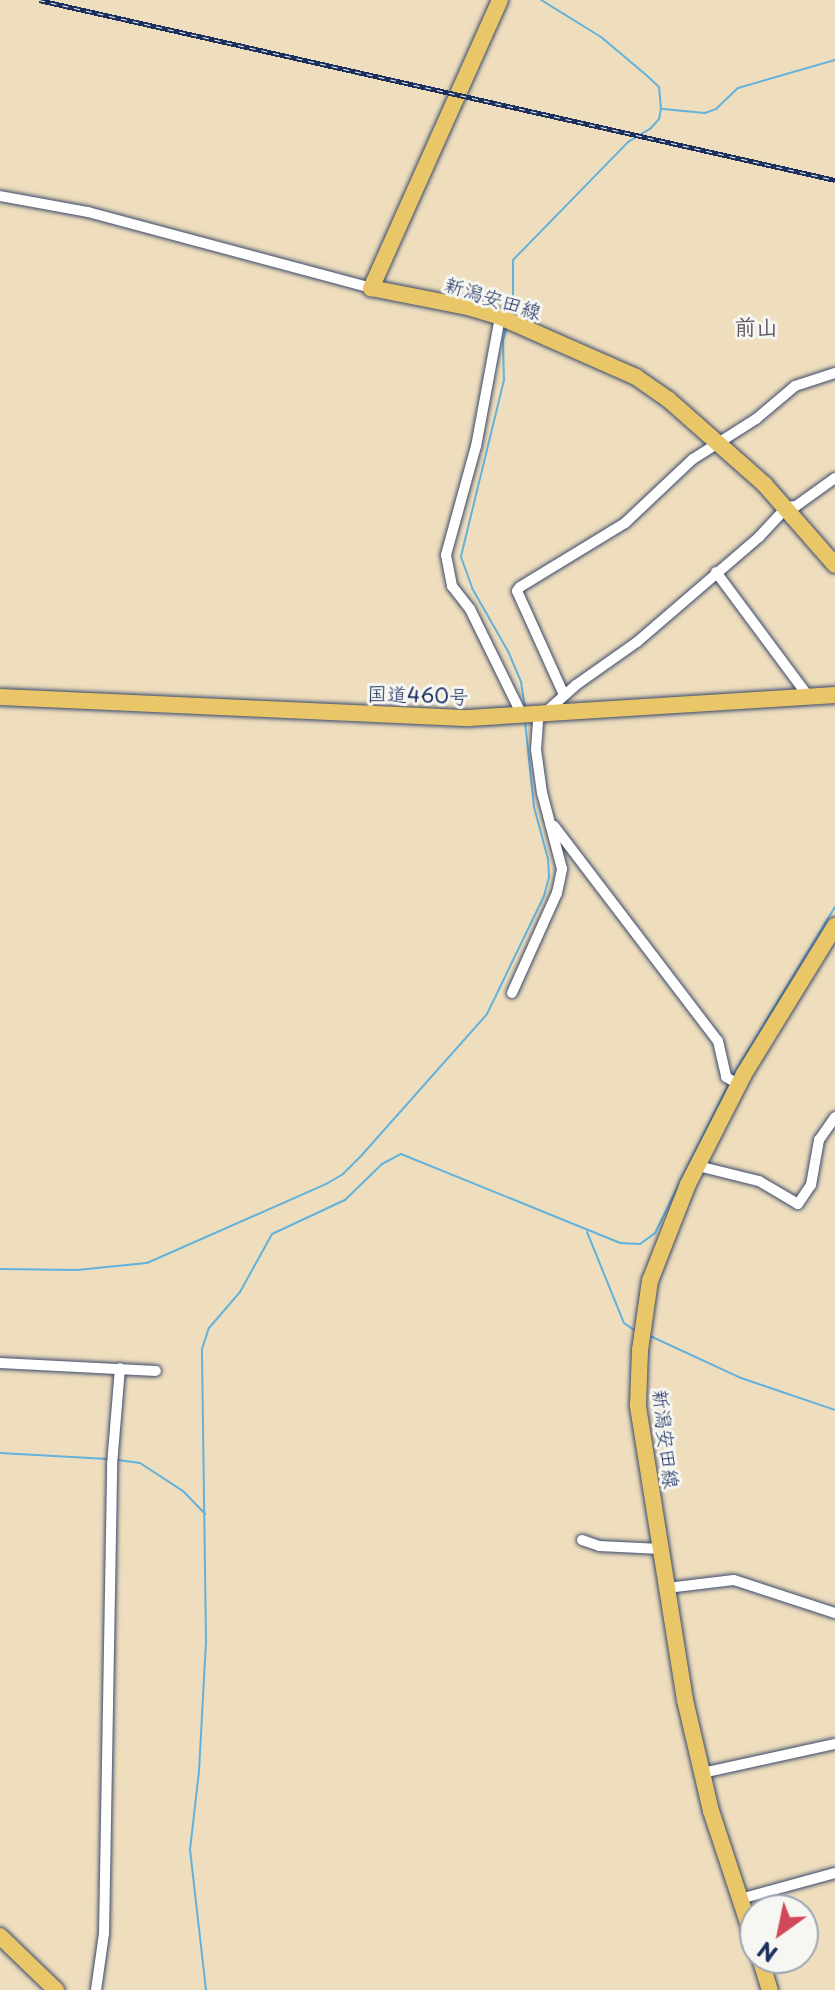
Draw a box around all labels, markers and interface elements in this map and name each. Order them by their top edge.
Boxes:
street label: 新潟安田線 [442,272,544,324]
district label: 前山 [734,313,778,339]
street label: 国道460号 [367,681,469,709]
street label: 新潟安田線 [648,1388,684,1490]
north arrow [739,1894,819,1974]
text: N [750,1934,783,1971]

